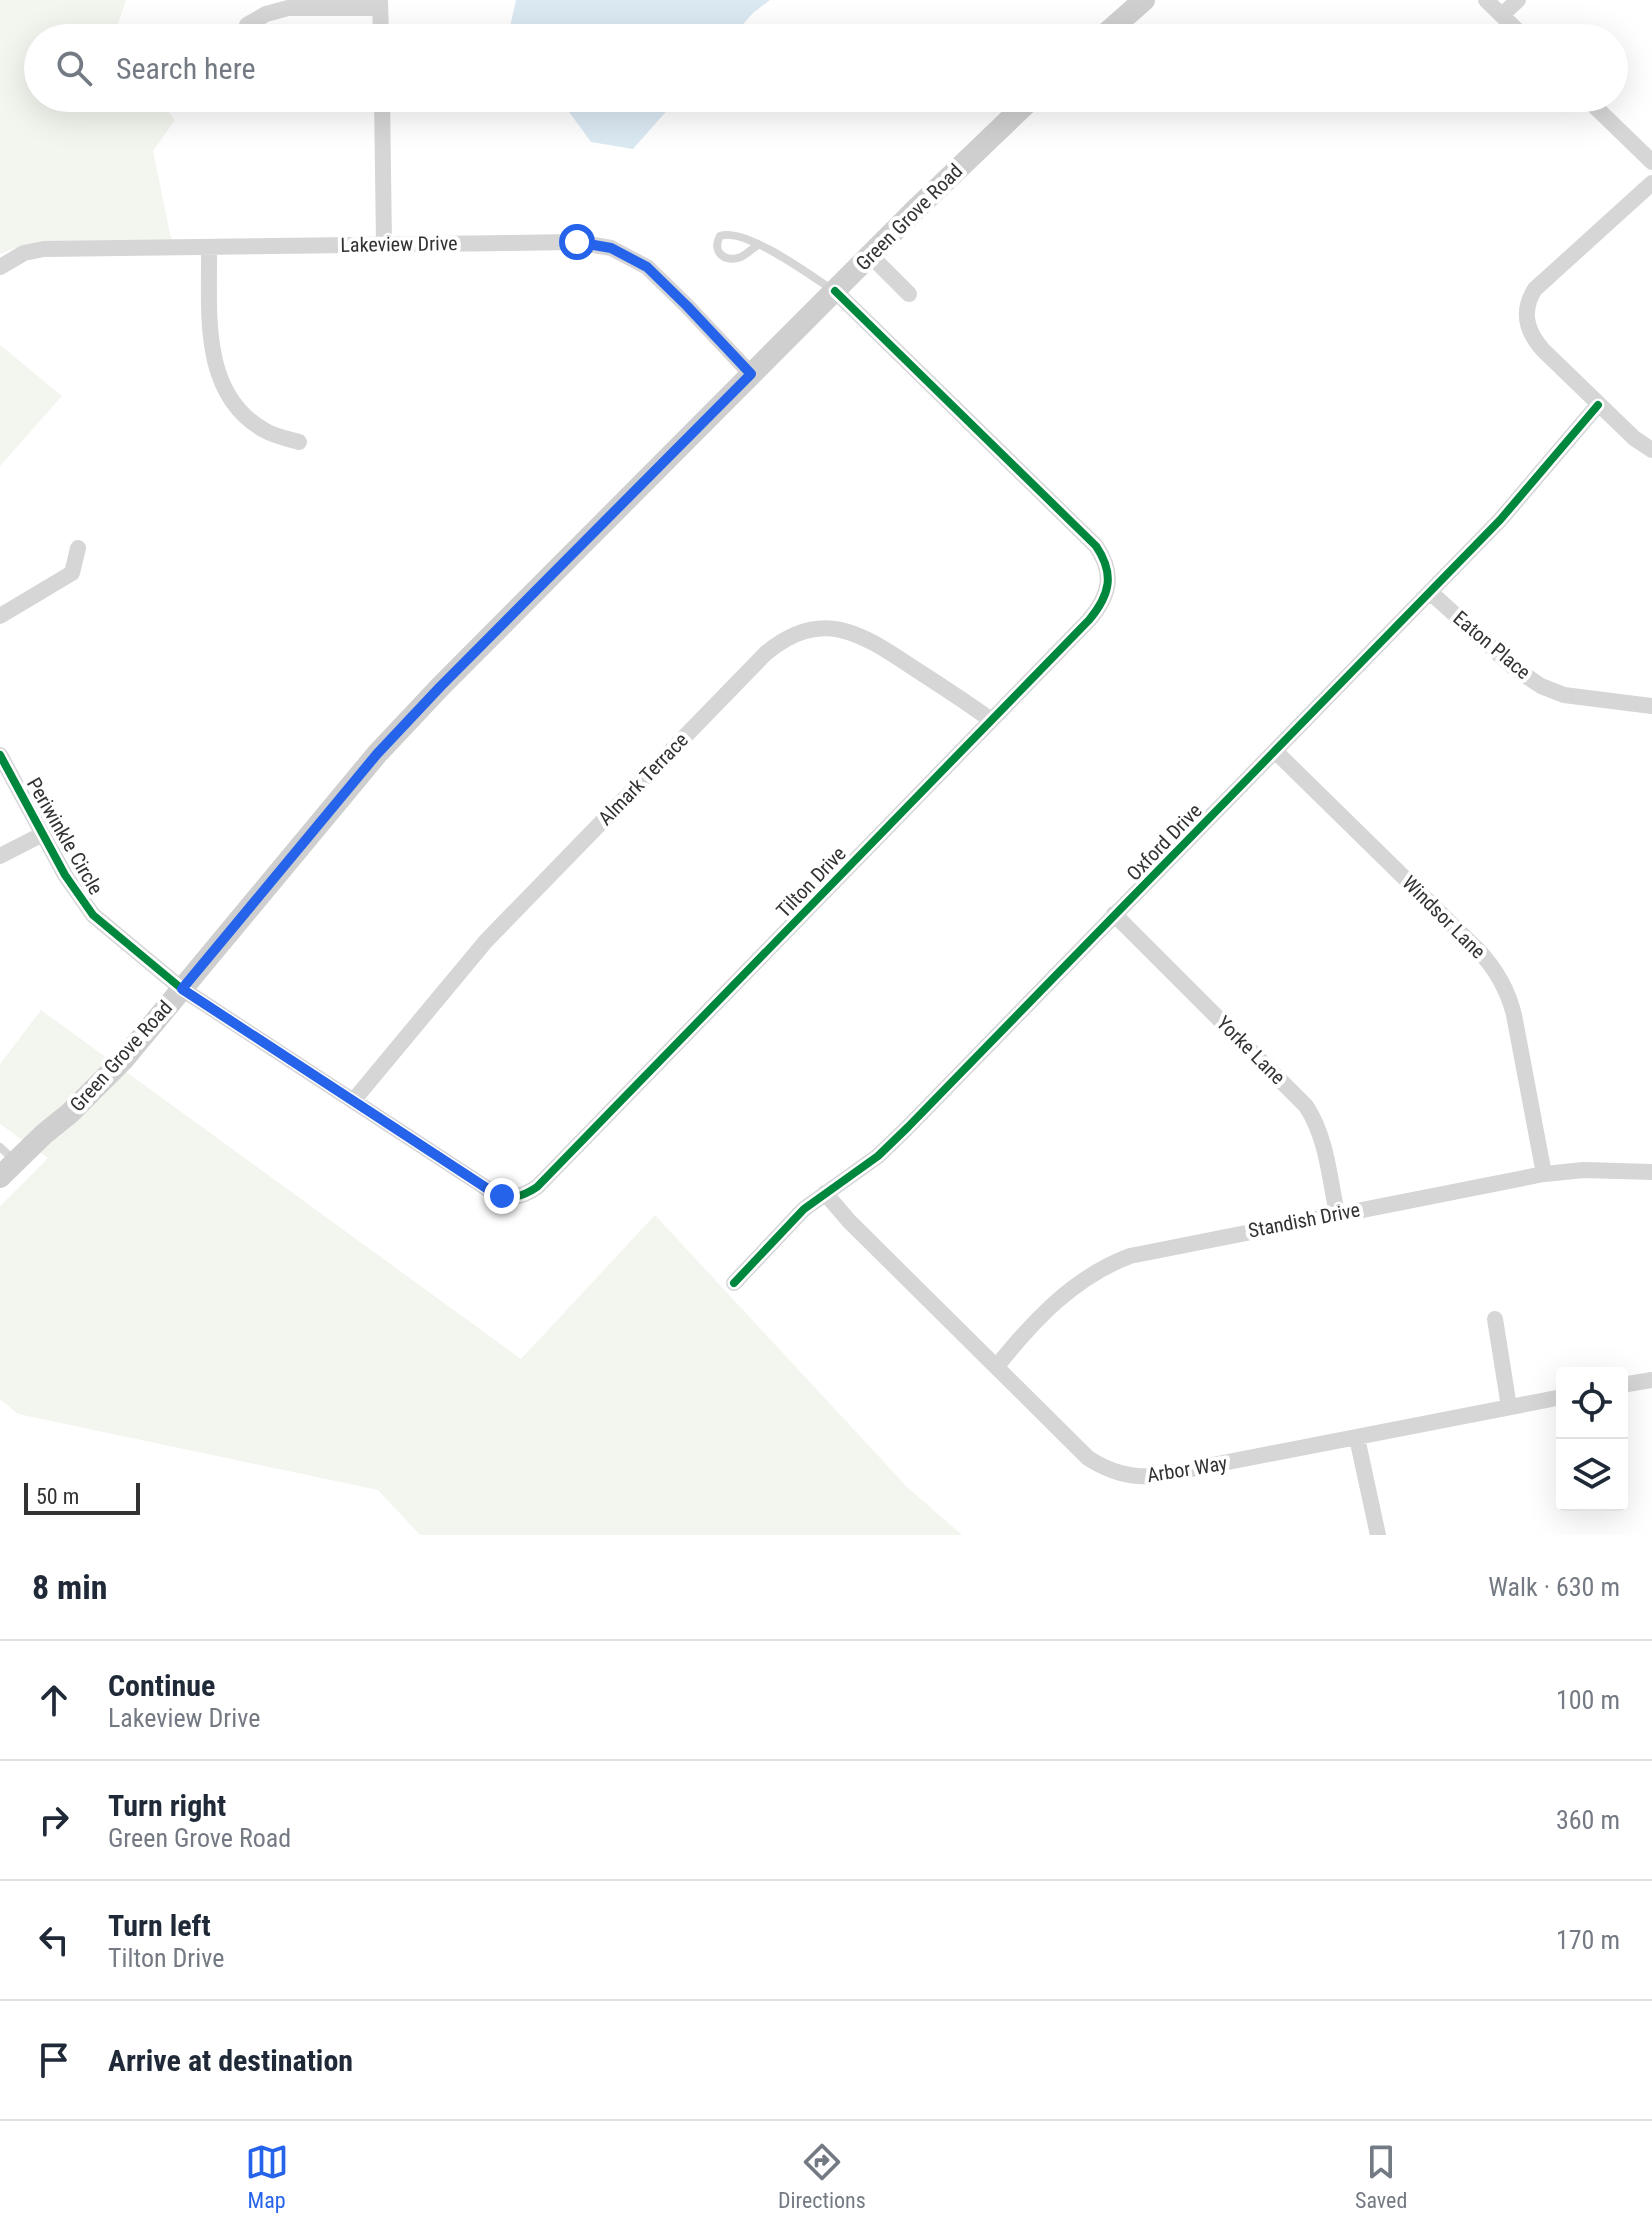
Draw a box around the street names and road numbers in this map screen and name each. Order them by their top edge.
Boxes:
street label: Green Grove Road [851,159,967,275]
street label: Lakeview Drive [340,231,458,257]
street label: Eaton Place [1448,606,1536,684]
street label: Almark Terrace [593,728,693,830]
street label: Periwinkle Circle [22,773,108,899]
street label: Oxford Drive [1122,799,1206,885]
street label: Tilton Drive [771,841,851,923]
street label: Windsor Lane [1398,871,1490,963]
street label: Green Grove Road [65,996,177,1116]
street label: Yorke Lane [1212,1011,1290,1089]
street label: Standish Drive [1246,1197,1362,1243]
street label: Arbor Way [1145,1451,1229,1487]

